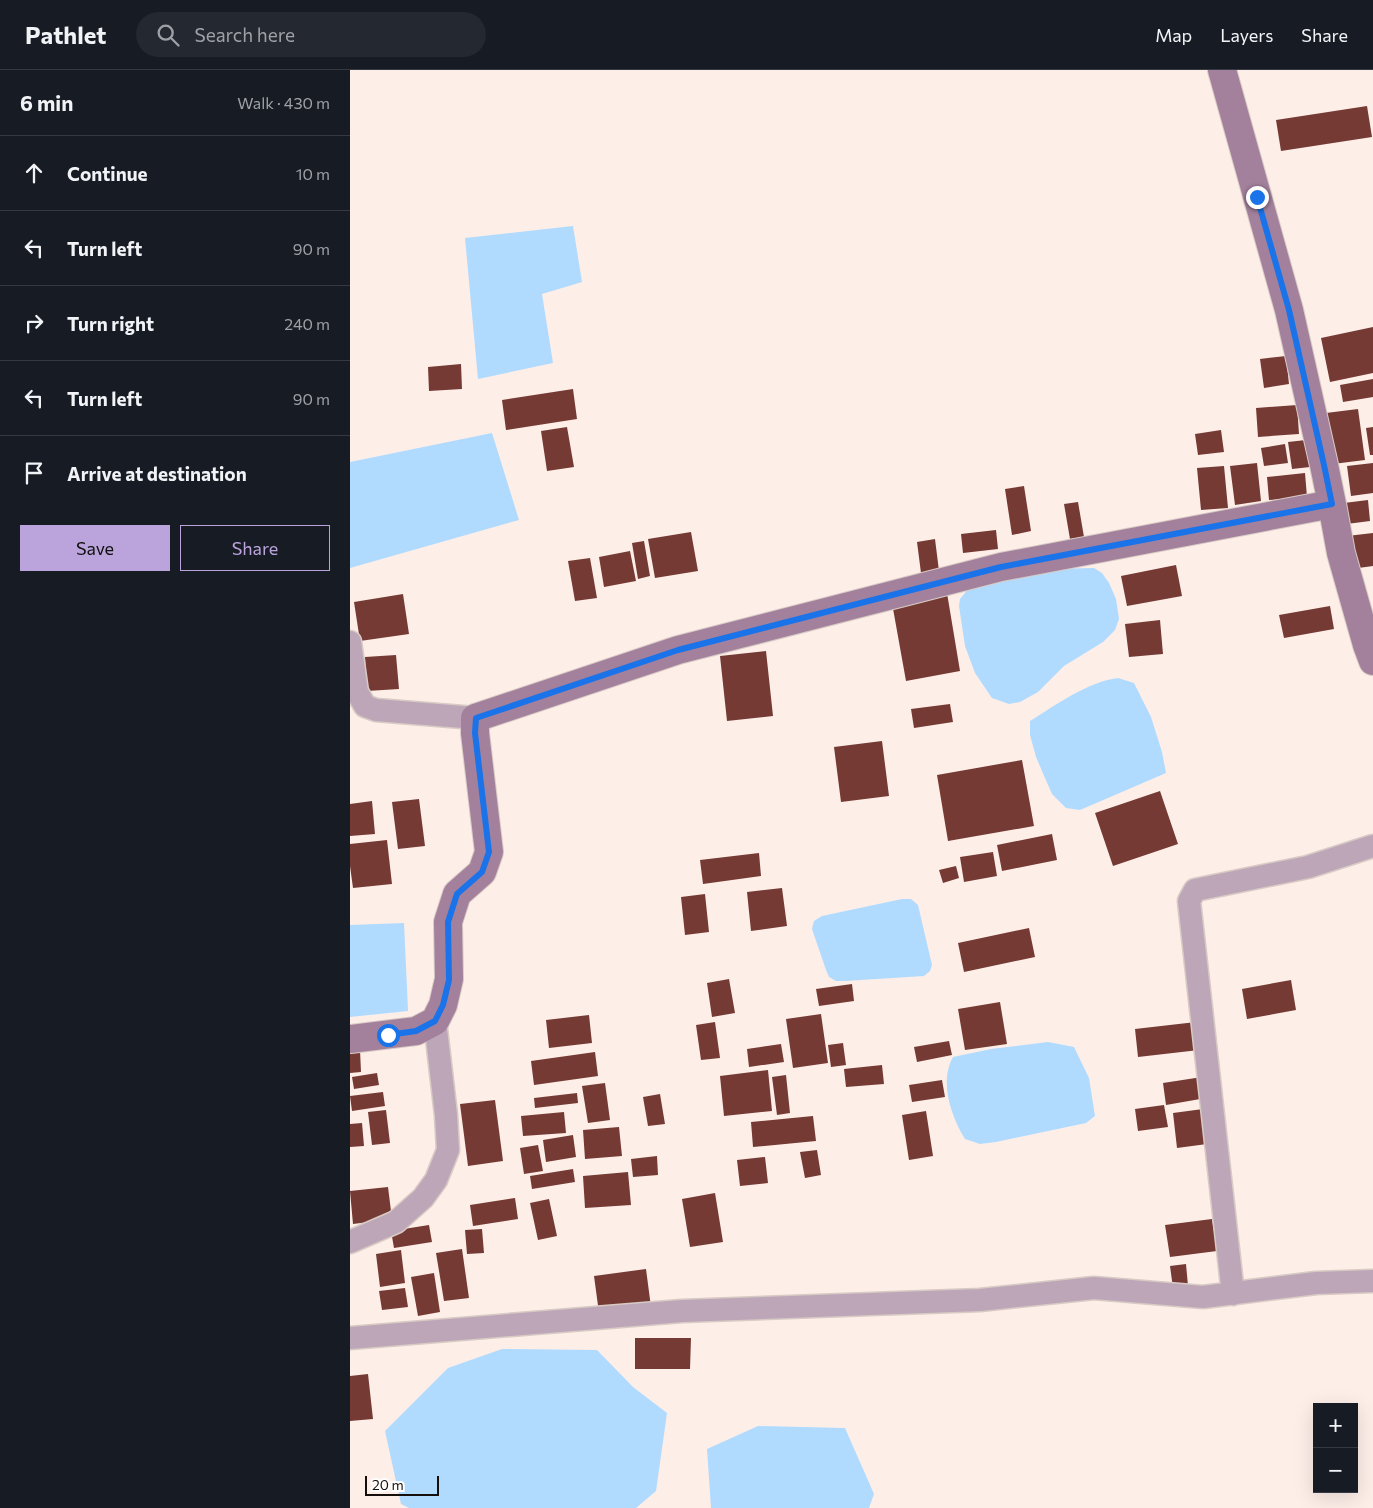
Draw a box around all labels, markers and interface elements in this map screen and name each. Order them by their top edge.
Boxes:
search box [136,12,486,57]
text: Pathlet [25,20,106,49]
icon: search [154,21,182,49]
text: Search here [194,23,295,46]
text: Map [1155,24,1192,46]
text: Layers [1220,24,1273,46]
text: Share [1301,24,1348,46]
text: 6 min [20,90,73,115]
text: Walk · 430 m [237,93,330,112]
icon: ahead [20,159,48,187]
text: Continue [67,162,147,185]
text: 10 m [296,164,330,183]
route end [1246,186,1269,209]
icon: left [20,234,48,262]
text: Turn left [67,237,142,260]
text: 90 m [293,239,330,258]
icon: right [20,309,48,337]
text: Turn right [67,312,154,335]
text: 240 m [284,314,330,333]
icon: left [20,384,48,412]
text: Turn left [67,387,142,410]
text: 90 m [293,389,330,408]
icon: arrive [20,459,48,487]
text: Arrive at destination [67,462,247,485]
button: Save [20,525,170,571]
button: Share [180,525,330,571]
route start [377,1024,400,1047]
map controls [1313,1403,1358,1493]
button: + [1313,1403,1358,1448]
button: − [1313,1448,1358,1493]
scale bar [365,1473,439,1496]
text: 20 m [372,1476,404,1493]

